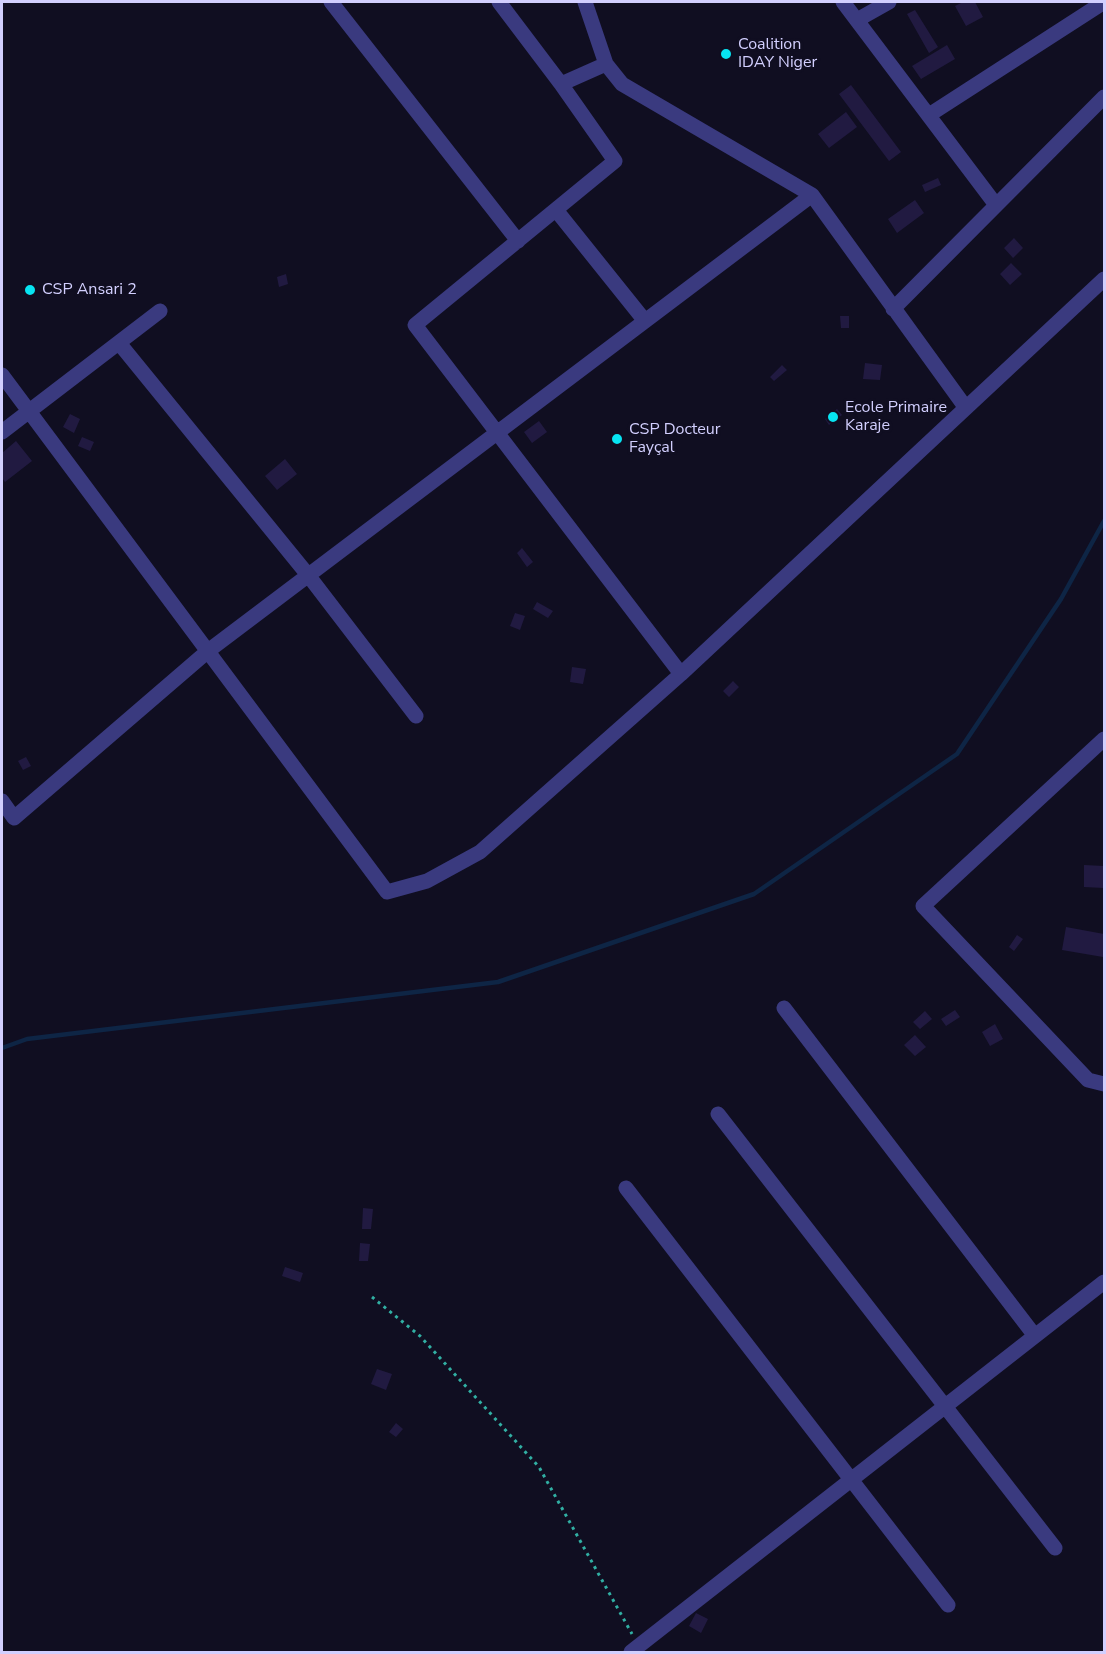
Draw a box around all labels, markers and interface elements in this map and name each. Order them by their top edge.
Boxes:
place label: Coalition IDAY Niger [738,35,817,73]
marker: Coalition IDAY Niger [719,47,733,61]
place label: CSP Ansari 2 [42,280,137,300]
marker: CSP Ansari 2 [23,283,37,297]
place label: Ecole Primaire Karaje [845,398,947,436]
marker: Ecole Primaire Karaje [826,410,840,424]
place label: CSP Docteur Fayçal [629,420,721,458]
marker: CSP Docteur Fayçal [610,432,624,446]

